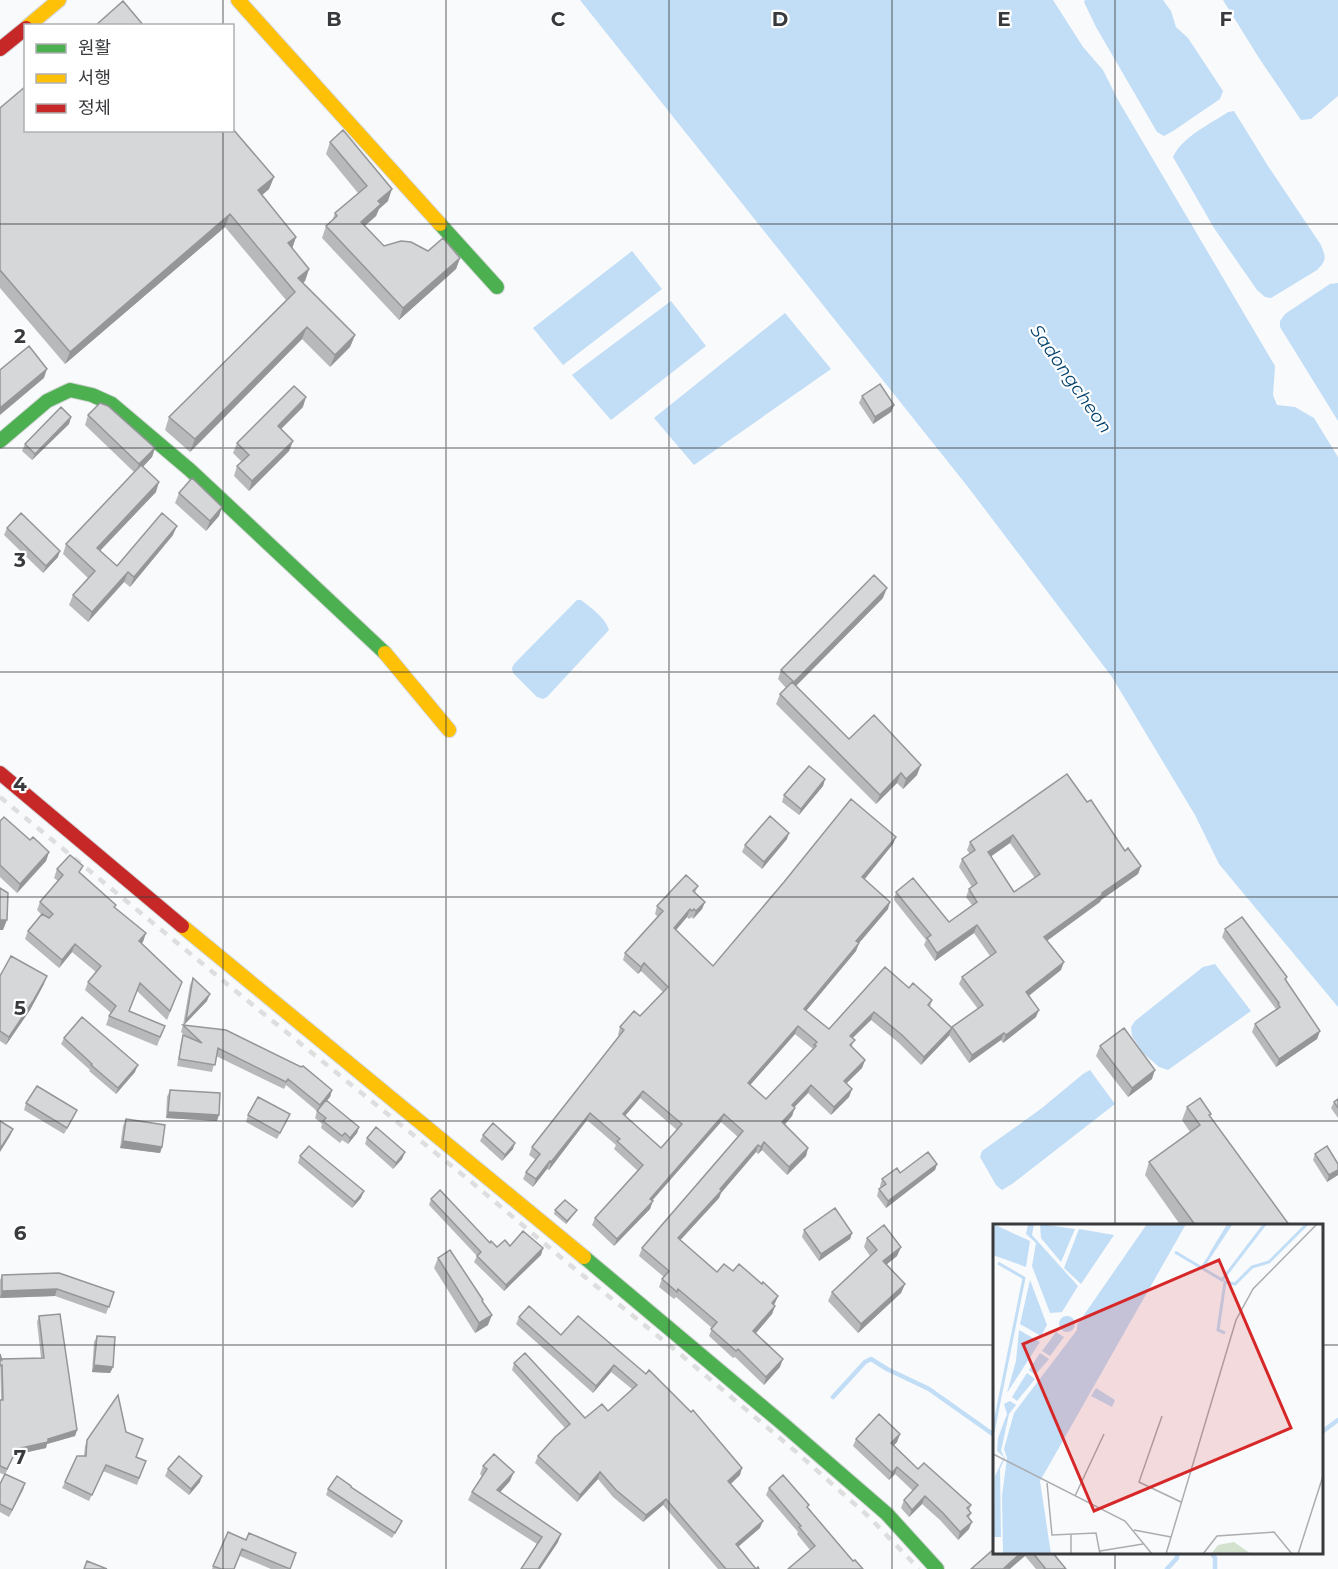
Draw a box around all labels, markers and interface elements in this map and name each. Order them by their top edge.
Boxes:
text: B [326,7,342,31]
text: C [551,7,566,31]
text: D [772,7,788,31]
text: E [997,7,1011,31]
text: F [1220,7,1233,31]
legend [24,24,234,132]
text: 원활 [78,37,111,59]
text: 서행 [78,67,111,89]
text: 정체 [78,97,111,119]
water label: Sadongcheon [1025,320,1117,438]
text: 2 [14,324,26,348]
text: 3 [13,548,26,572]
text: 4 [13,772,27,796]
text: 5 [14,996,26,1020]
text: 6 [14,1221,27,1245]
inset map [993,1224,1323,1554]
text: 7 [14,1445,26,1469]

